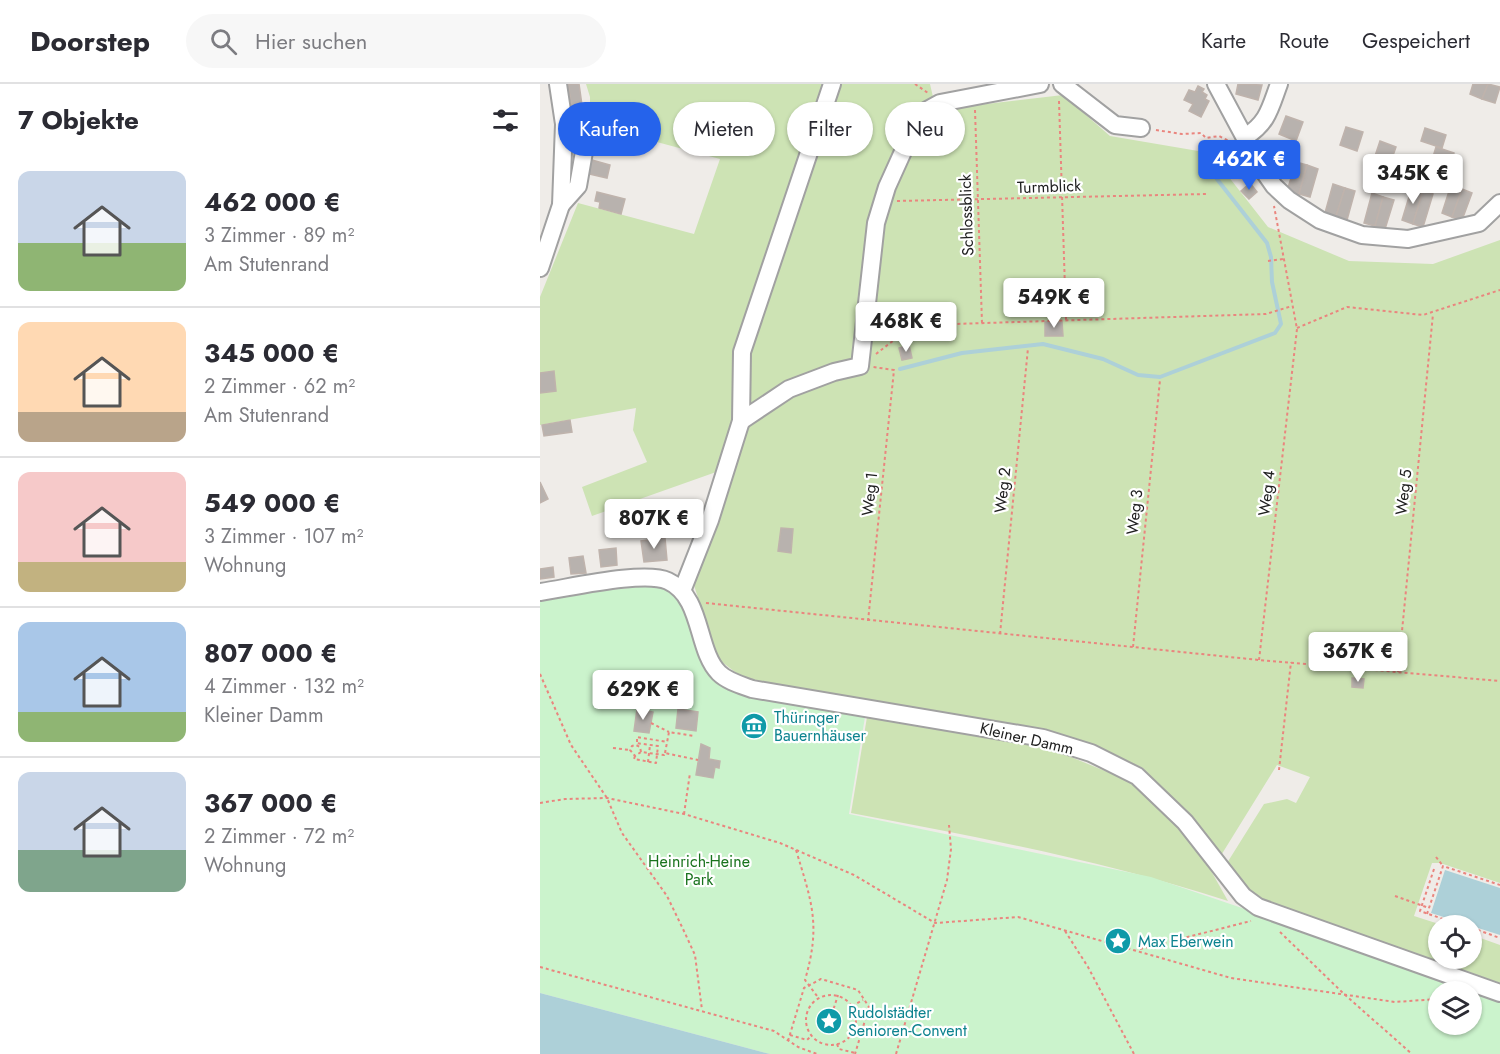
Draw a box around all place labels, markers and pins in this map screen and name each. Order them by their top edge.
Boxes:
pin: 462K € [1200,140,1298,191]
pin: 345K € [1364,154,1462,205]
pin: 549K € [1005,278,1103,329]
pin: 468K € [857,302,955,353]
pin: 807K € [605,499,703,550]
pin: 367K € [1309,632,1407,683]
pin: 629K € [594,670,692,721]
place label: Thüringer Bauernhäuser [774,706,866,747]
museum icon: Thüringer Bauernhäuser [739,711,769,741]
place icon: Max Eberwein [1103,926,1133,956]
place label: Max Eberwein [1138,930,1234,953]
place label: Rudolstädter Senioren-Convent [848,1001,967,1042]
place icon: Rudolstädter Senioren-Convent [814,1006,844,1036]

